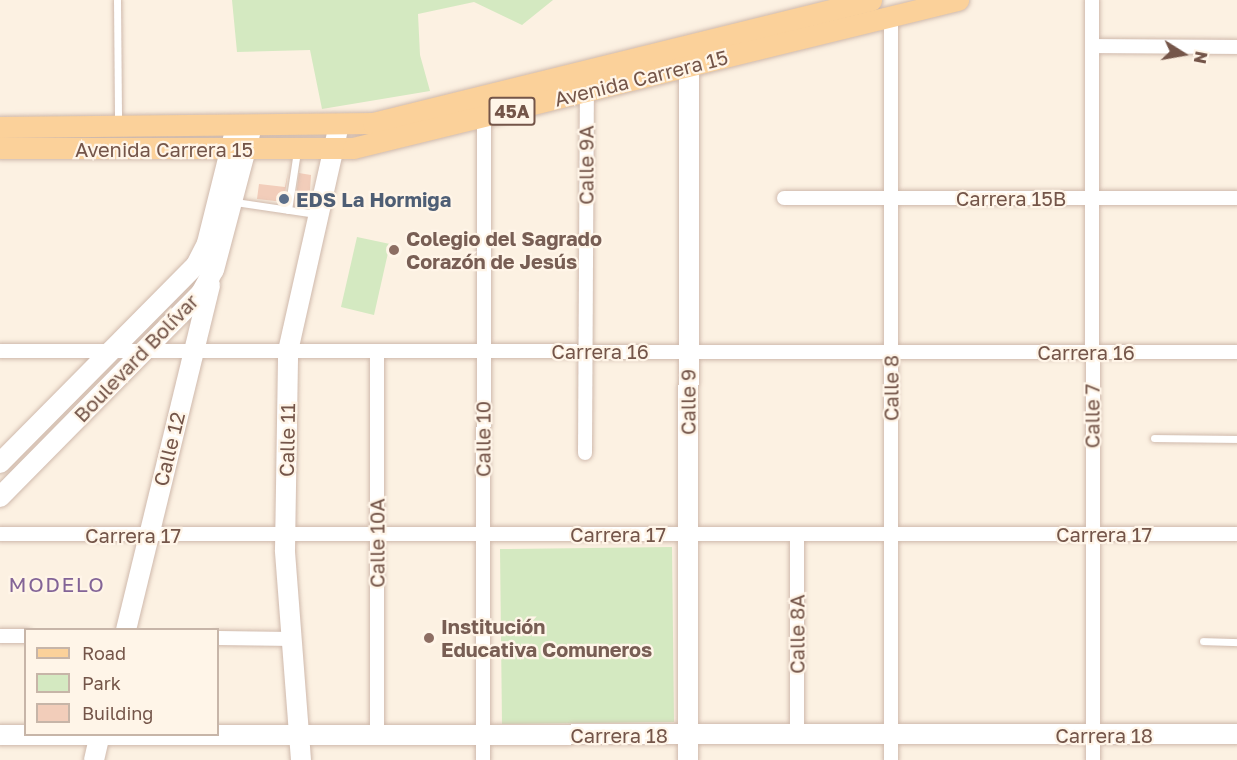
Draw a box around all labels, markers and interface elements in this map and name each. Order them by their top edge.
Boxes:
north arrow [1153,24,1213,84]
street label: Avenida Carrera 15 [552,45,730,111]
text: N [1190,50,1212,65]
road number: 45A [488,96,536,126]
street label: Calle 9A [574,125,598,205]
street label: Avenida Carrera 15 [75,137,253,161]
street label: Carrera 15B [956,186,1066,210]
place label: EDS La Hormiga [296,187,451,211]
marker: EDS La Hormiga [277,192,291,206]
place label: Colegio del Sagrado Corazón de Jesús [406,226,602,273]
marker: Colegio del Sagrado Corazón de Jesús [387,243,401,257]
street label: Boulevard Bolívar [69,289,203,427]
street label: Carrera 16 [551,339,649,363]
street label: Carrera 16 [1037,340,1135,364]
street label: Calle 8 [879,355,903,421]
street label: Calle 9 [676,369,700,435]
street label: Calle 7 [1080,384,1104,448]
street label: Calle 10 [471,401,495,477]
street label: Calle 11 [274,403,300,477]
street label: Calle 12 [148,410,190,488]
street label: Calle 10A [365,498,389,588]
street label: Carrera 17 [570,522,666,546]
street label: Carrera 17 [1056,522,1152,546]
street label: Carrera 17 [85,523,181,547]
district label: MODELO [9,571,105,597]
street label: Calle 8A [785,594,809,674]
place label: Institución Educativa Comuneros [441,614,652,661]
legend [24,628,219,736]
marker: Institución Educativa Comuneros [422,631,436,645]
text: Road [82,642,126,664]
text: Park [82,672,121,694]
text: Building [82,702,153,724]
street label: Carrera 18 [570,723,668,747]
street label: Carrera 18 [1055,723,1153,747]

